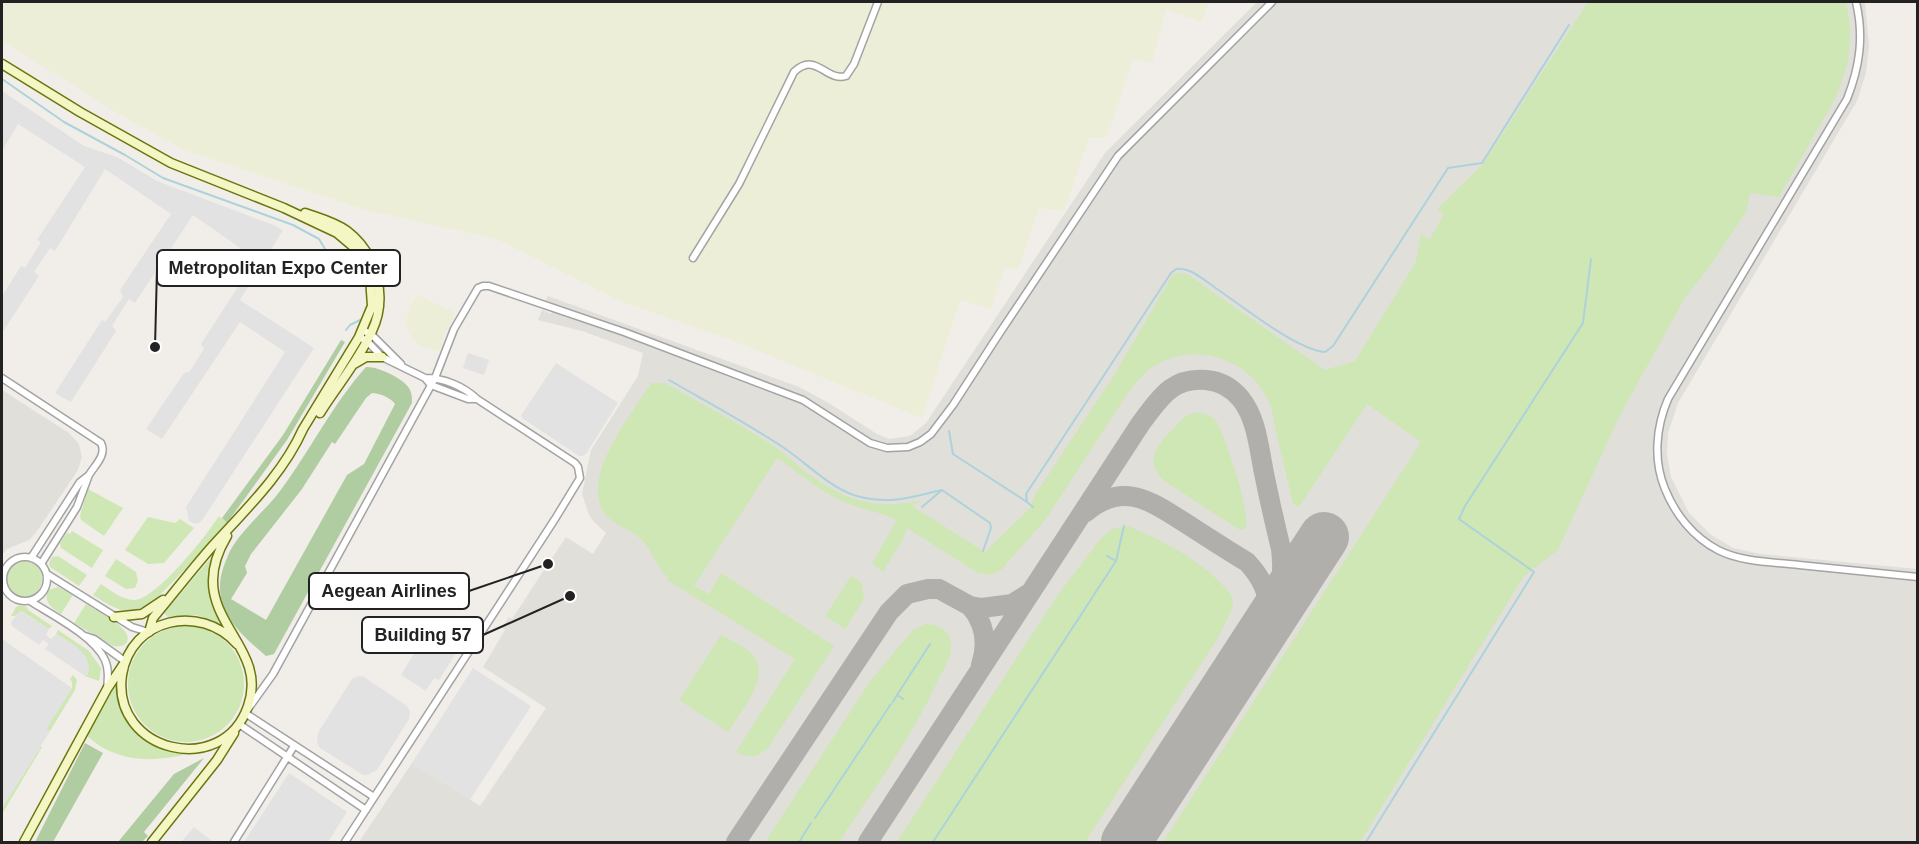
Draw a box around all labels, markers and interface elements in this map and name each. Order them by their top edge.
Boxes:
callout: Metropolitan Expo Center [157,250,400,286]
text: Metropolitan Expo Center [168,258,388,278]
callout: Aegean Airlines [309,573,469,609]
text: Aegean Airlines [321,581,457,601]
callout: Building 57 [362,617,483,653]
text: Building 57 [374,625,472,645]

